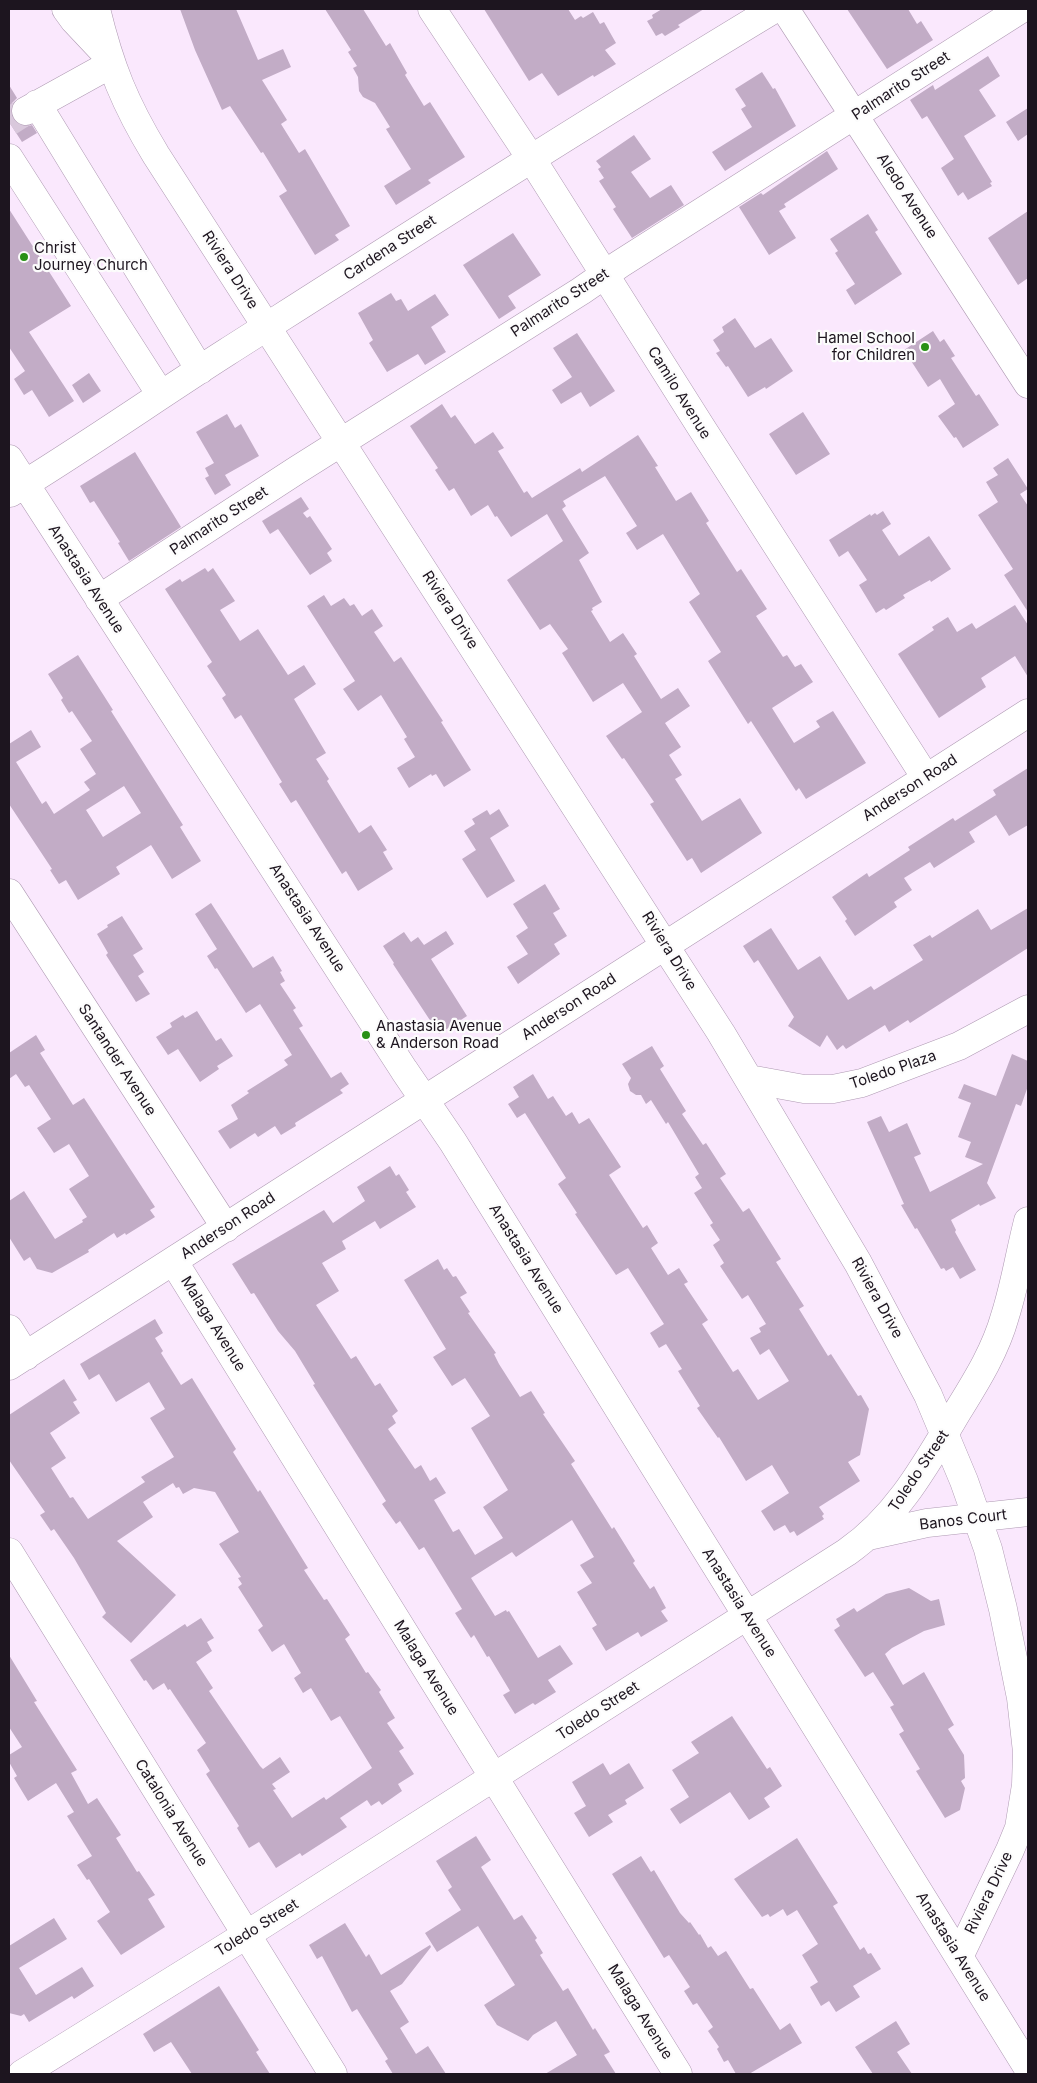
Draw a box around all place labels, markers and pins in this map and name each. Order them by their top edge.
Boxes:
place label: Christ Journey Church [34,239,148,274]
marker: Christ Journey Church [18,251,30,263]
place label: Hamel School for Children [817,329,915,364]
marker: Hamel School for Children [919,341,931,353]
place label: Anastasia Avenue & Anderson Road [376,1017,502,1052]
marker: Anastasia Avenue & Anderson Road [360,1029,372,1041]

